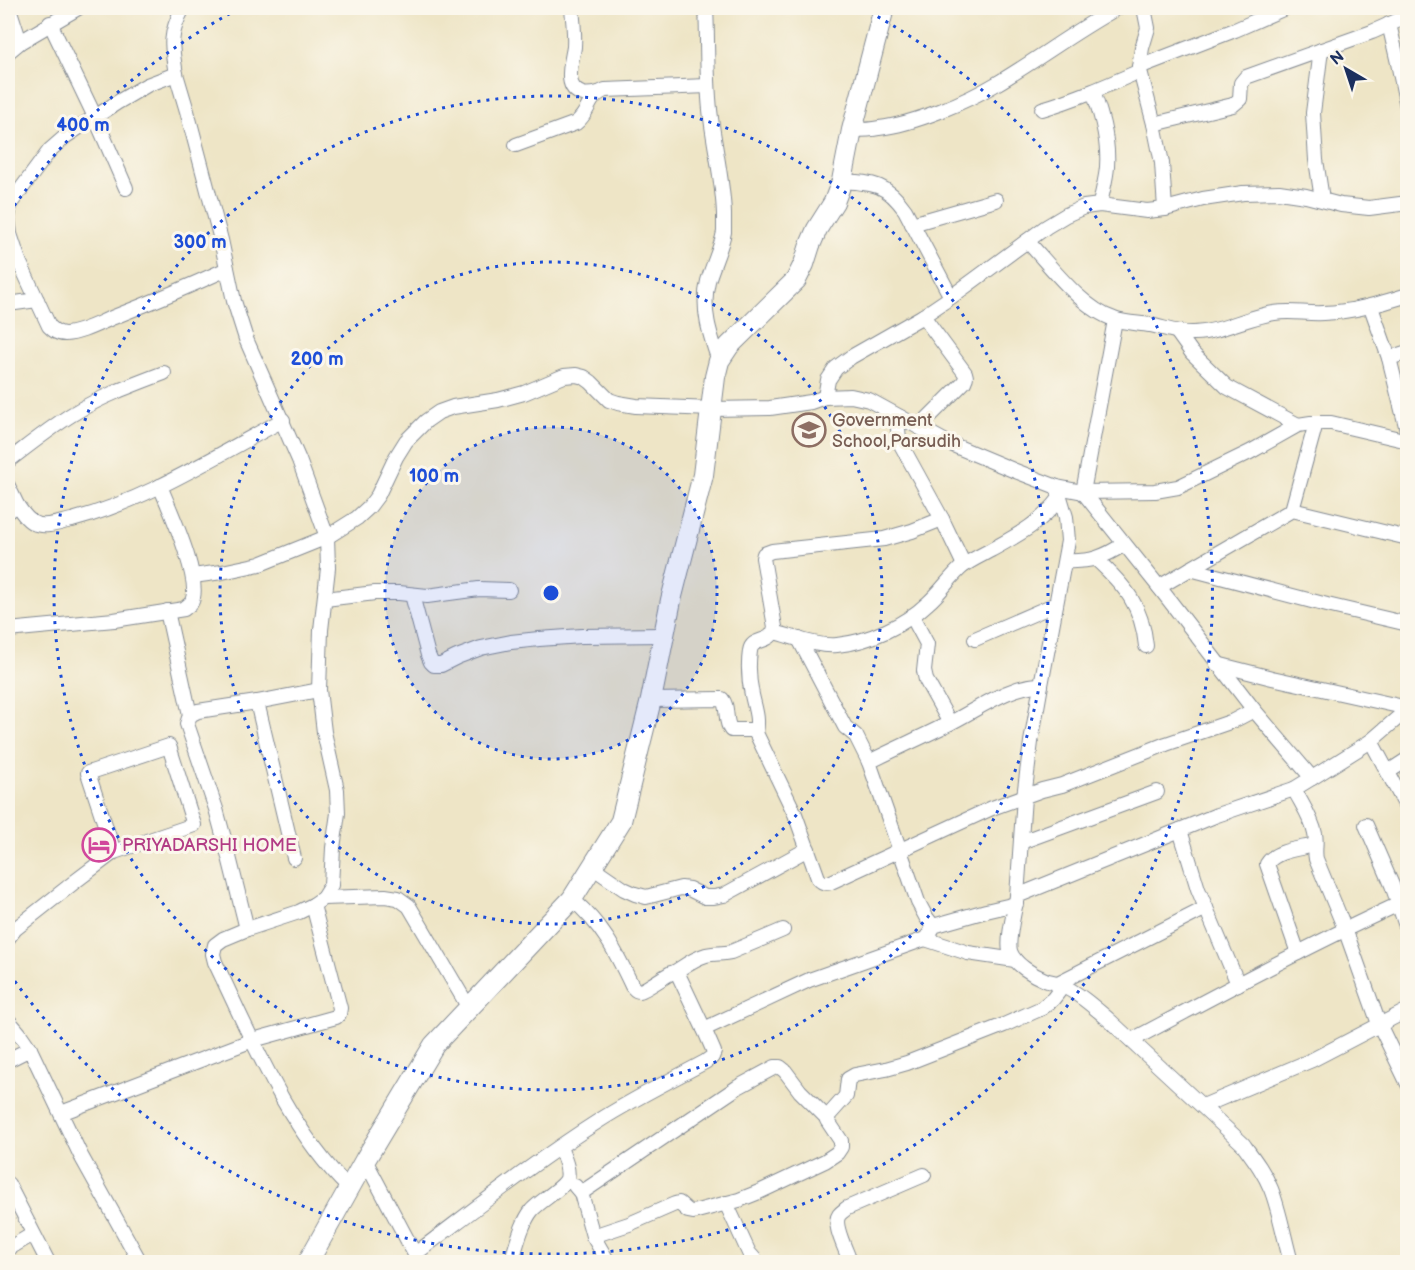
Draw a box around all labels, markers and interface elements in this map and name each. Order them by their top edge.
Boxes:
north arrow [1316,39,1376,99]
text: N [1327,47,1348,70]
text: 400 m [56,115,110,136]
text: 300 m [173,232,227,253]
text: 200 m [290,349,344,370]
place label: Government School,Parsudih [832,410,961,452]
school or university icon: Government School,Parsudih [791,412,827,448]
text: 100 m [409,466,459,487]
centre of rings [541,583,561,603]
hotel icon: PRIYADARSHI HOME [81,827,117,863]
place label: PRIYADARSHI HOME [122,835,297,856]

